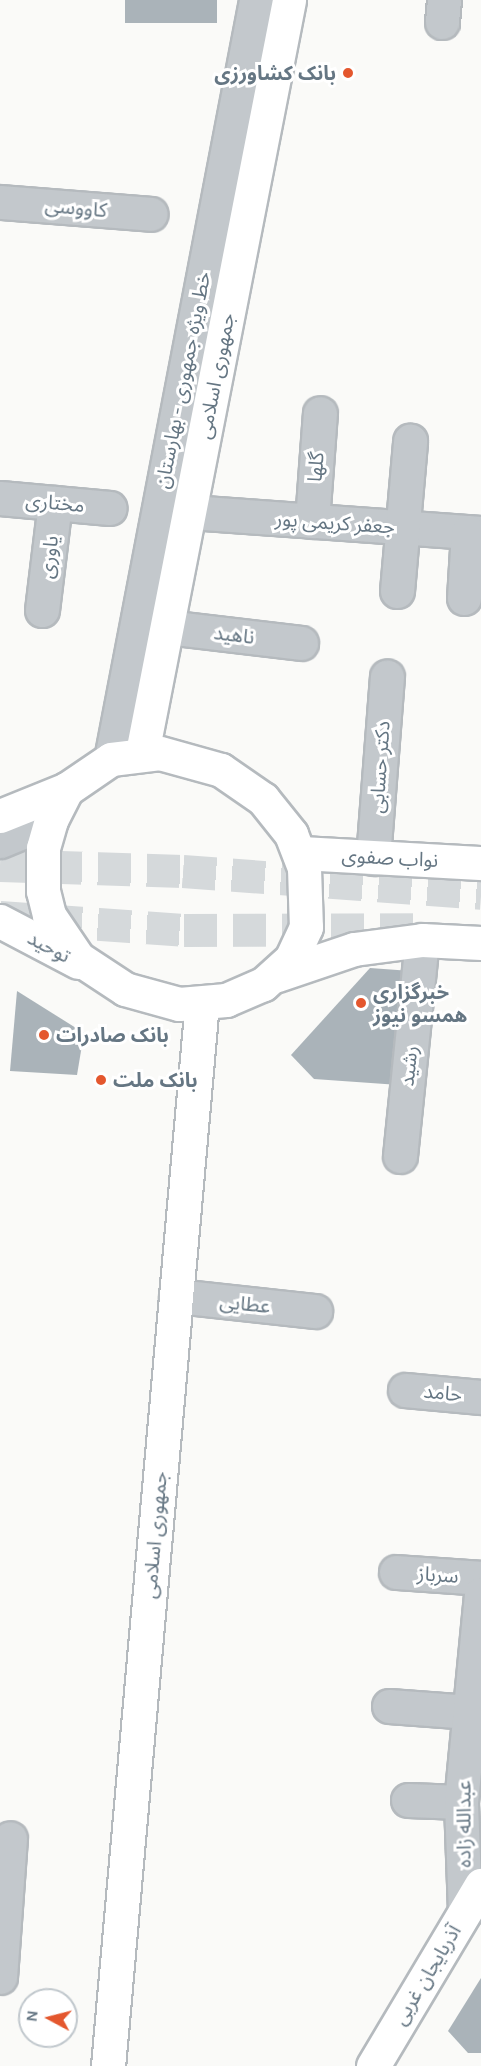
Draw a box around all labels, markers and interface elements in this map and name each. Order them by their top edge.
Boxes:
place label: بانک کشاورزی [214,61,336,85]
marker: بانک کشاورزی [341,66,355,80]
street label: کاووسی [44,193,108,223]
street label: خط ویژه جمهوری - بهارستان [150,269,216,491]
street label: جمهوری اسلامی [192,311,240,441]
street label: گلها [303,451,329,483]
street label: مختاری [25,488,85,518]
street label: جعفر کریمی پور [274,507,396,539]
street label: یاوری [34,534,64,580]
street label: ناهید [212,621,256,649]
street label: دکتر حسابی [365,720,395,814]
street label: نواب صفوی [341,843,439,873]
street label: توحید [23,926,75,968]
place label: خبرگزاری همسو نیوز [373,980,467,1027]
marker: خبرگزاری همسو نیوز [354,996,368,1010]
place label: بانک صادرات [56,1023,169,1047]
marker: بانک صادرات [37,1028,51,1042]
street label: رشید [395,1045,423,1087]
place label: بانک ملت [113,1068,197,1092]
marker: بانک ملت [94,1073,108,1087]
street label: عطایی [218,1289,272,1319]
street label: حامد [422,1379,464,1407]
street label: جمهوری اسلامی [137,1470,173,1600]
street label: سرباز [416,1562,460,1588]
street label: عبدالله زاده [452,1780,476,1868]
street label: آذربایجان غربی [388,1921,466,2029]
north arrow [18,1988,78,2048]
text: N [21,2009,42,2023]

